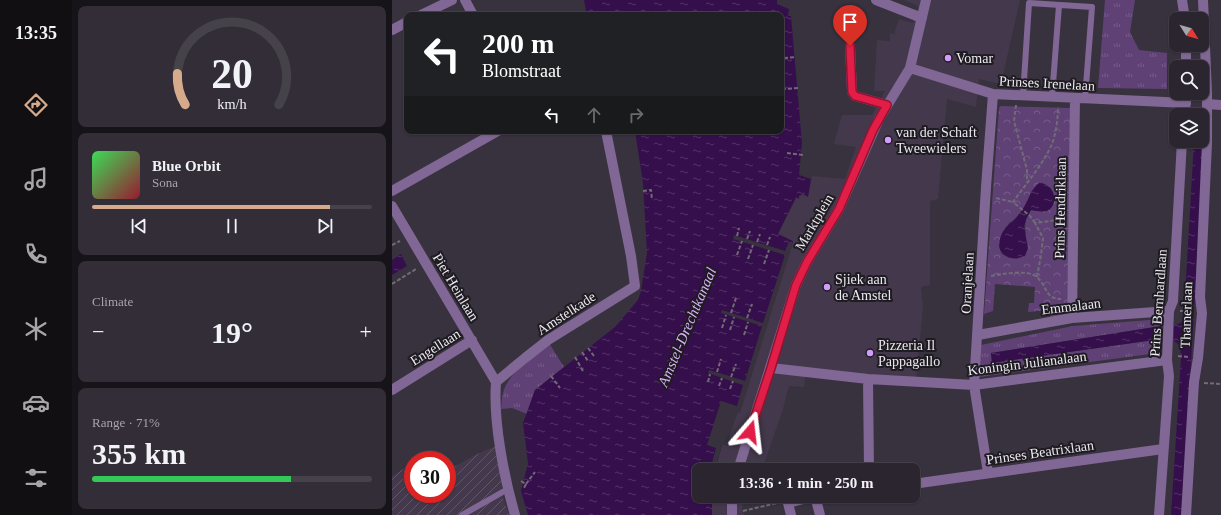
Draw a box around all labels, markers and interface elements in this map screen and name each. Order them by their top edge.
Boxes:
pin [833,5,867,46]
icon: arrive [839,11,861,33]
north arrow [1169,12,1209,52]
map controls [1169,12,1209,148]
text: 13:35 [15,23,57,43]
icon: left [416,28,468,80]
text: 200 m [482,28,554,59]
text: 20 [211,50,253,96]
place label: Vomar [956,51,993,66]
marker: Vomar [943,53,953,63]
button: search [1169,60,1209,100]
text: Blomstraat [482,61,561,81]
street label: Prinses Irenelaan [999,73,1095,94]
icon: directions [22,91,50,119]
text: km/h [217,95,247,111]
icon: left [541,104,563,126]
icon: ahead [583,104,605,126]
icon: right [625,104,647,126]
button: layers [1169,108,1209,148]
place label: van der Schaft Tweewielers [896,125,977,156]
marker: van der Schaft Tweewielers [883,135,893,145]
street label: Prins Hendriklaan [1052,157,1069,259]
text: Blue Orbit [152,158,221,174]
icon: music [22,165,50,193]
text: Sona [152,175,178,190]
street label: Marktplein [792,192,836,253]
icon: previous [128,215,150,237]
icon: pause [221,215,243,237]
icon: next [314,215,336,237]
icon: phone [22,240,50,268]
street label: Prins Bernhardlaan [1147,249,1170,357]
street label: Piet Heinlaan [430,251,482,324]
street label: Oranjelaan [958,252,977,314]
water label: Amstel-Drechtkanaal [654,265,719,390]
place label: Sjiek aan de Amstel [835,272,891,303]
street label: Thamerlaan [1178,281,1195,349]
marker: Sjiek aan de Amstel [822,282,832,292]
street label: Amstelkade [534,289,598,338]
text: Climate [92,294,133,309]
street label: Emmalaan [1040,295,1102,318]
icon: climate [22,315,50,343]
text: 19° [211,316,253,349]
text: − [92,319,104,344]
text: + [360,319,372,344]
street label: Engellaan [408,326,463,369]
place label: Pizzeria Il Pappagallo [878,338,940,369]
marker: Pizzeria Il Pappagallo [865,348,875,358]
street label: Koningin Julianalaan [967,349,1087,378]
icon: car [22,389,50,417]
position arrow [729,411,771,453]
text: Range · 71% [92,415,160,430]
text: 355 km [92,437,186,470]
street label: Prinses Beatrixlaan [985,438,1095,467]
speed limit sign: 30 [404,451,456,503]
icon: filters [22,464,50,492]
text: 13:36 · 1 min · 250 m [739,475,874,491]

